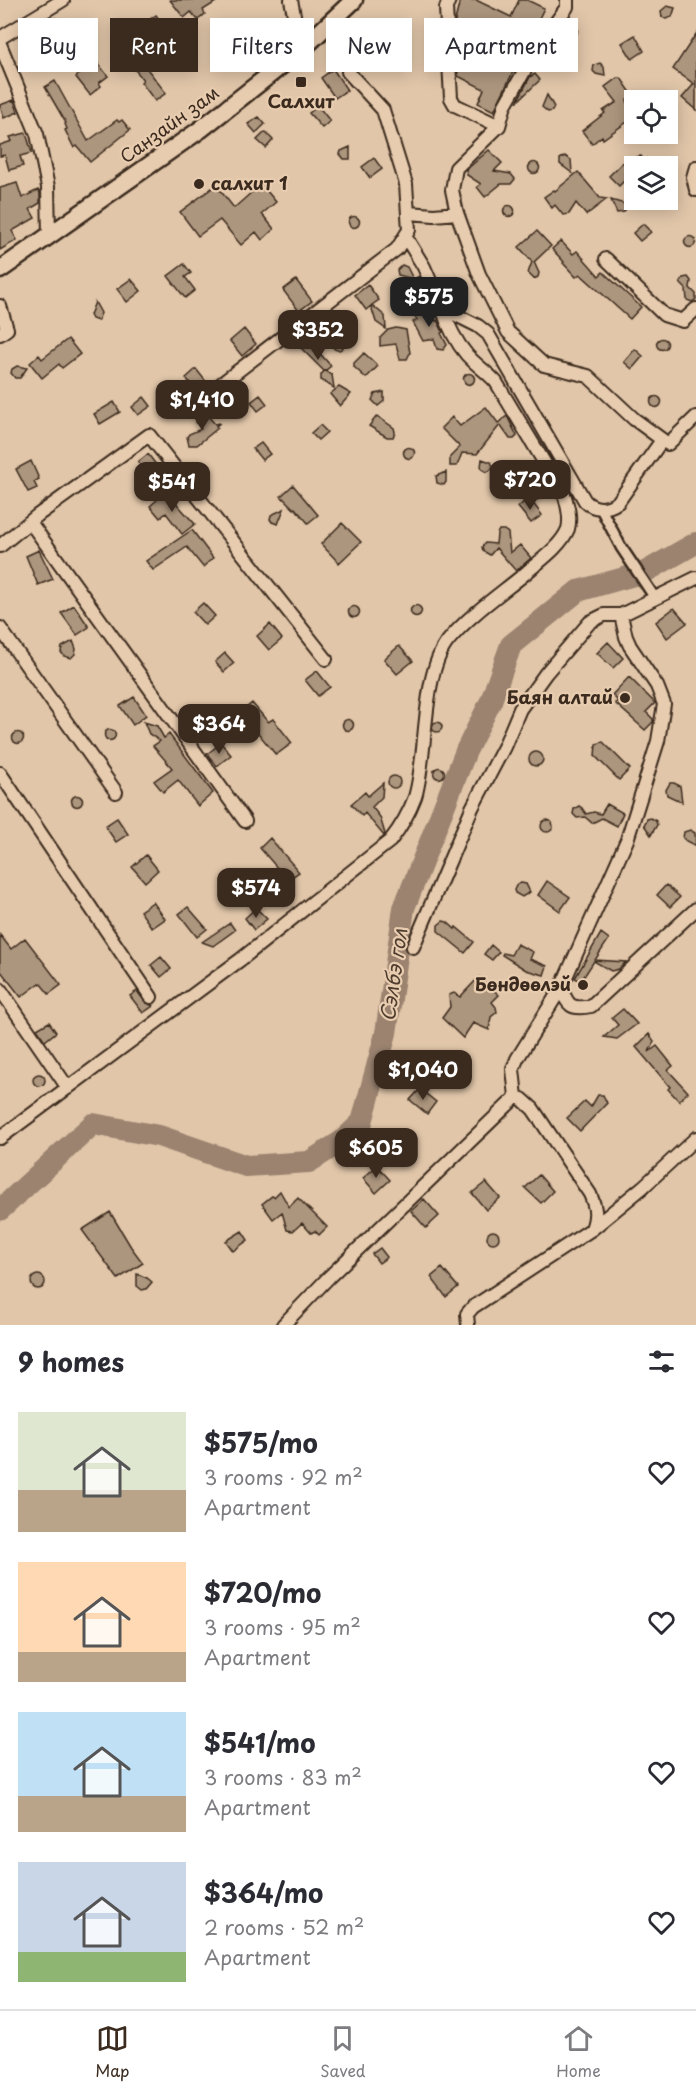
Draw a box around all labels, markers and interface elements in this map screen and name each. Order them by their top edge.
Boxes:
chip: Buy [18,18,98,72]
chip: Rent [110,18,198,72]
chip: Filters [210,18,314,72]
chip: New [326,18,412,72]
chip: Apartment [424,18,578,72]
marker: Салхит [294,75,308,89]
street label: Санзайн зам [114,78,224,169]
place label: Салхит [267,87,336,114]
map controls [624,90,678,210]
button: locate [624,90,678,144]
button: layers [624,156,678,210]
place label: салхит 1 [211,169,288,196]
marker: салхит 1 [192,177,206,191]
pin: $575 [393,277,465,328]
text: $575 [404,281,454,311]
pin: $352 [282,310,354,361]
text: $352 [292,314,344,344]
pin: $1,410 [153,380,251,431]
text: $1,410 [170,384,234,414]
pin: $720 [494,460,566,511]
pin: $541 [136,462,208,513]
text: $720 [504,464,556,494]
text: $541 [148,466,196,496]
place label: Баян алтай [507,683,613,710]
marker: Баян алтай [618,691,632,705]
pin: $364 [183,704,255,755]
text: $364 [192,708,246,738]
pin: $574 [220,868,292,919]
text: $574 [231,872,281,902]
water label: Сэлбэ гол [372,927,414,1023]
place label: Бөндөөлэй [475,970,571,997]
marker: Бөндөөлэй [576,978,590,992]
pin: $1,040 [374,1050,472,1101]
text: $1,040 [388,1054,458,1084]
pin: $605 [340,1128,412,1179]
text: $605 [349,1132,403,1162]
text: 9 homes [18,1342,124,1381]
icon: filters [645,1345,678,1378]
text: $575/mo [204,1423,318,1462]
icon: home [66,1436,138,1508]
icon: heart [645,1456,678,1489]
text: 3 rooms · 92 m² [204,1462,363,1492]
text: Apartment [204,1492,311,1522]
text: $720/mo [204,1573,321,1612]
icon: home [66,1586,138,1658]
icon: heart [645,1606,678,1639]
text: 3 rooms · 95 m² [204,1612,361,1642]
text: Apartment [204,1642,311,1672]
text: $541/mo [204,1723,315,1762]
icon: home [66,1736,138,1808]
icon: heart [645,1756,678,1789]
text: 3 rooms · 83 m² [204,1762,362,1792]
text: Apartment [204,1792,311,1822]
text: $364/mo [204,1873,323,1912]
icon: home [66,1886,138,1958]
icon: heart [645,1906,678,1939]
text: 2 rooms · 52 m² [204,1912,364,1942]
text: Apartment [204,1942,311,1972]
tab: Map [95,2022,130,2082]
tab: Saved [320,2022,366,2082]
tab: Home [556,2022,601,2082]

